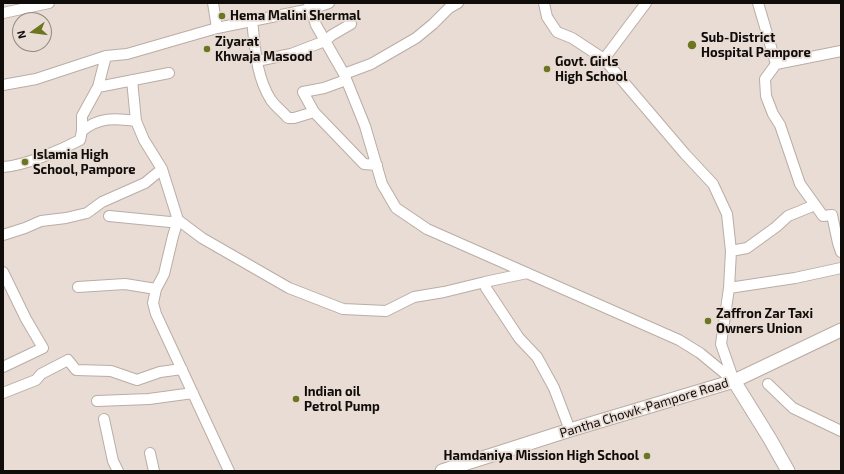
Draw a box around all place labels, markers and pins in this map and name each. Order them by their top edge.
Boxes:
place label: Hema Malini Shermal [230,8,361,24]
marker: Hema Malini Shermal [217,11,227,21]
place label: Sub-District Hospital Pampore [701,30,811,61]
place label: Ziyarat Khwaja Masood [215,34,313,65]
marker: Sub-District Hospital Pampore [686,39,698,51]
marker: Ziyarat Khwaja Masood [202,44,212,54]
place label: Govt. Girls High School [555,54,627,85]
marker: Govt. Girls High School [542,64,552,74]
place label: Islamia High School, Pampore [33,147,136,178]
marker: Islamia High School, Pampore [20,157,30,167]
place label: Zaffron Zar Taxi Owners Union [716,306,813,337]
marker: Zaffron Zar Taxi Owners Union [703,316,713,326]
place label: Indian oil Petrol Pump [304,384,380,415]
marker: Indian oil Petrol Pump [291,394,301,404]
place label: Hamdaniya Mission High School [444,448,639,464]
marker: Hamdaniya Mission High School [642,451,652,461]

